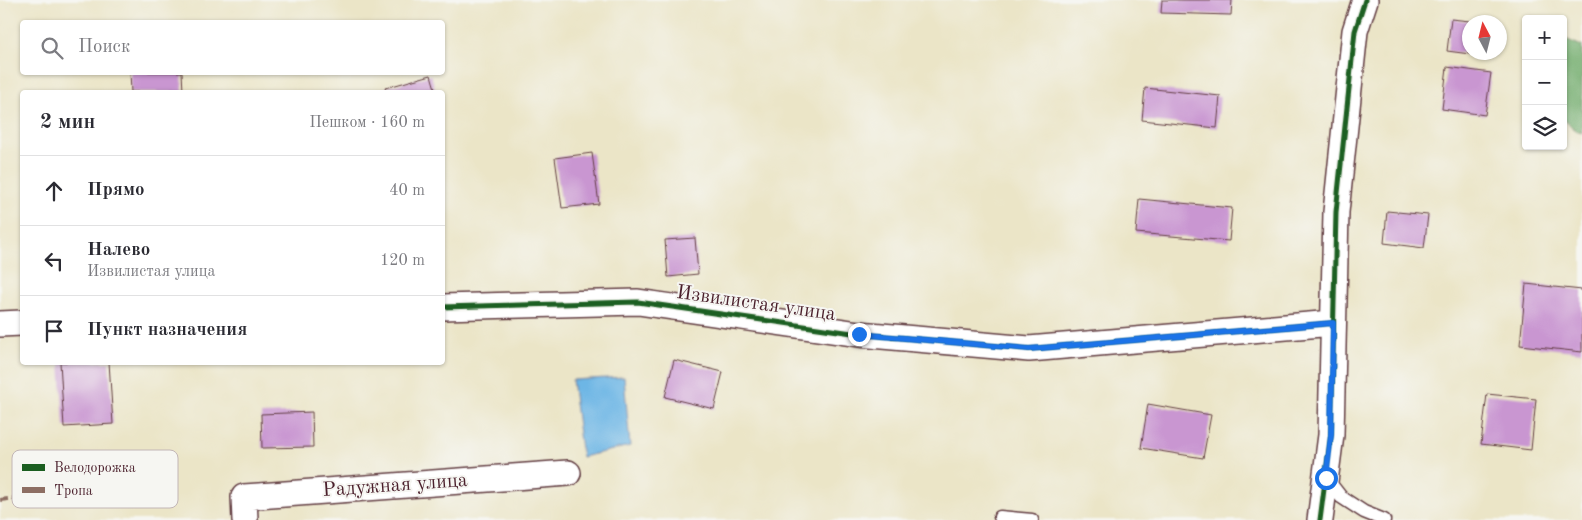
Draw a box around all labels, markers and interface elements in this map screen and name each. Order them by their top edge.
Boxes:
north arrow [1462,15,1507,60]
map controls [1522,15,1567,150]
button: + [1522,15,1567,60]
search box [20,20,445,75]
icon: search [38,34,66,62]
text: Поиск [78,38,130,57]
button: − [1522,60,1567,105]
button: layers [1522,105,1567,150]
text: 2 мин [40,112,95,133]
text: Пешком · 160 m [309,115,425,131]
icon: ahead [40,177,68,205]
text: Прямо [87,181,145,200]
text: 40 m [389,183,425,199]
text: Налево [87,241,150,260]
icon: left [40,247,68,275]
text: 120 m [380,253,425,269]
text: Извилистая улица [87,264,215,280]
street label: Извилистая улица [675,283,837,325]
icon: arrive [40,317,68,345]
text: Пункт назначения [87,321,247,340]
route end [848,323,871,346]
legend [12,450,178,508]
text: Велодорожка [54,461,136,475]
route start [1315,467,1338,490]
street label: Радужная улица [322,471,468,501]
text: Тропа [54,484,93,498]

